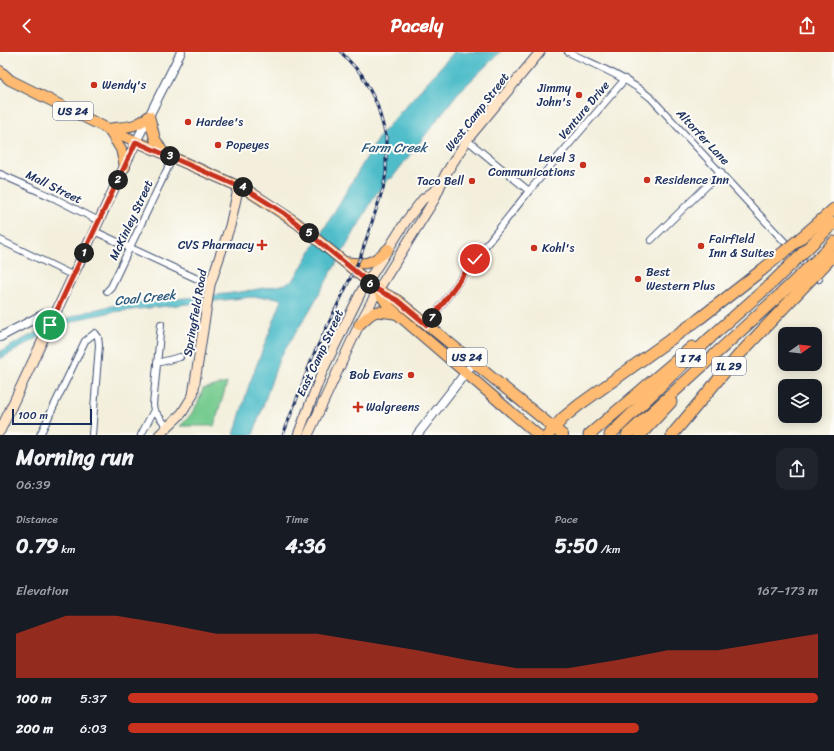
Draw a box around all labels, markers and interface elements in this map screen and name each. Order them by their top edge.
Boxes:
text: Pacely [391,10,443,42]
icon: back [16,15,38,37]
icon: share [796,15,818,37]
street label: West Camp Street [439,68,515,156]
place label: Wendy's [102,74,147,96]
street label: Venture Drive [553,76,615,144]
place label: Jimmy John's [536,77,572,113]
marker: Wendy's [89,80,99,90]
marker: Jimmy John's [574,90,584,100]
road number: US 24 [53,102,93,120]
street label: Altorfer Lane [670,103,735,171]
place label: Hardee's [196,111,243,133]
marker: Hardee's [183,117,193,127]
place label: Popeyes [226,134,269,156]
water label: Farm Creek [361,136,429,159]
marker: Popeyes [213,140,223,150]
pin: 3 [160,146,180,166]
text: 3 [167,146,173,165]
place label: Level 3 Communications [488,147,575,183]
marker: Level 3 Communications [578,160,588,170]
street label: Mall Street [22,164,86,210]
place label: Residence Inn [655,169,729,191]
pin: 2 [108,170,128,190]
text: 2 [115,170,121,189]
place label: Taco Bell [417,170,465,192]
marker: Residence Inn [642,175,652,185]
street label: McKinley Street [103,176,159,264]
marker: Taco Bell [467,176,477,186]
pin: 4 [233,177,253,197]
text: 4 [240,177,246,196]
pin: 5 [299,223,319,243]
text: 5 [306,223,312,242]
place label: Fairfield Inn & Suites [708,228,775,264]
place label: CVS Pharmacy [178,234,255,256]
place label: Kohl's [542,237,575,259]
marker: CVS Pharmacy [257,240,267,250]
marker: Fairfield Inn & Suites [696,241,706,251]
pin [458,242,492,276]
pin: 1 [74,243,94,263]
text: 1 [82,243,86,262]
marker: Kohl's [529,243,539,253]
icon: check [464,248,486,270]
place label: Best Western Plus [646,261,715,297]
street label: Springfield Road [177,266,214,358]
pin: 6 [360,274,380,294]
text: 6 [367,274,373,293]
marker: Best Western Plus [633,274,643,284]
water label: Coal Creek [113,283,178,312]
street label: East Camp Street [290,306,350,400]
pin [33,308,67,342]
pin: 7 [422,308,442,328]
text: 7 [429,308,435,327]
icon: arrive [39,314,61,336]
north arrow [778,327,822,371]
map controls [778,327,822,423]
road number: US 24 [447,348,487,366]
road number: I 74 [676,349,706,367]
road number: IL 29 [712,357,746,375]
place label: Bob Evans [349,364,403,386]
marker: Bob Evans [406,370,416,380]
button: layers [778,379,822,423]
place label: Walgreens [366,396,420,418]
marker: Walgreens [353,402,363,412]
text: 100 m [18,406,48,425]
scale bar [12,407,92,426]
text: Morning run [16,438,134,477]
button: share [776,448,818,490]
text: 06:39 [16,473,51,496]
text: Distance [16,510,58,529]
text: Time [285,510,309,529]
text: Pace [555,510,578,529]
text: 0.79 [16,529,58,564]
text: 4:36 [285,529,326,564]
text: 5:50 [555,529,598,564]
text: km [58,540,76,559]
text: /km [598,540,620,559]
text: Elevation [16,579,69,602]
text: 167–173 m [757,579,818,602]
text: 100 m [16,687,51,710]
text: 5:37 [80,687,106,710]
text: 200 m [16,717,53,740]
text: 6:03 [80,717,107,740]

